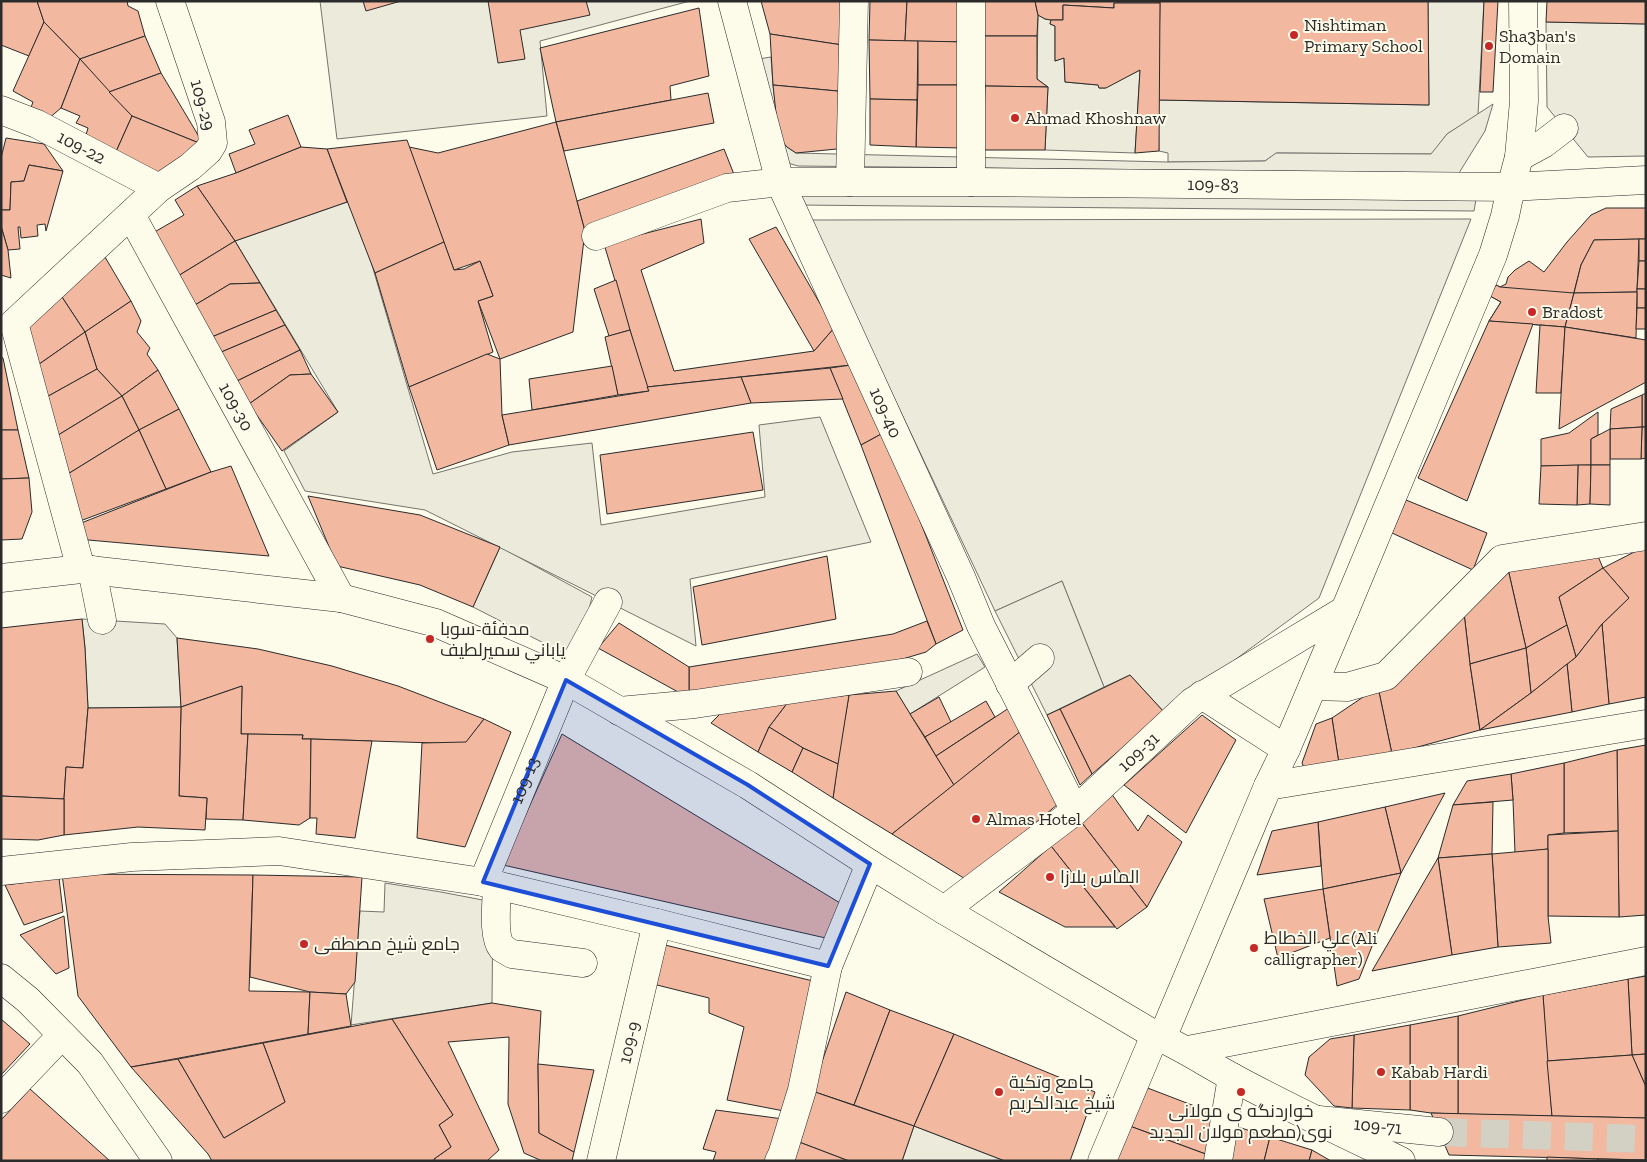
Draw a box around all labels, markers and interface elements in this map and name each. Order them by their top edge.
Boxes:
place label: Nishtiman Primary School [1304,14,1423,57]
place label: Sha3ban's Domain [1499,25,1576,68]
marker: Nishtiman Primary School [1288,29,1300,41]
marker: Sha3ban's Domain [1483,40,1495,52]
street label: 109-29 [186,77,220,133]
place label: Ahmad Khoshnaw [1025,107,1166,129]
marker: Ahmad Khoshnaw [1009,112,1021,124]
street label: 109-22 [54,126,110,169]
street label: 109-83 [1187,173,1239,195]
place label: Bradost [1542,301,1603,323]
marker: Bradost [1526,306,1538,318]
street label: 109-30 [214,379,258,435]
street label: 109-40 [865,384,907,441]
place label: مدفئة-سوبا ياباني سميرلطيف [440,618,566,664]
marker: مدفئة-سوبا ياباني سميرلطيف [424,633,436,645]
street label: 109-31 [1113,727,1164,776]
street label: 109-13 [505,753,544,807]
place label: Almas Hotel [986,808,1081,830]
marker: Almas Hotel [970,813,982,825]
place label: الماس بلازا [1060,866,1140,888]
marker: الماس بلازا [1044,871,1056,883]
place label: علي الخطاط(Ali calligrapher) [1264,927,1377,970]
place label: جامع شيخ مصطفى [314,933,460,956]
marker: جامع شيخ مصطفى [298,938,310,950]
marker: علي الخطاط(Ali calligrapher) [1248,942,1260,954]
street label: 109-9 [613,1019,645,1066]
place label: Kabab Hardi [1391,1061,1488,1083]
marker: Kabab Hardi [1375,1066,1387,1078]
place label: جامع وتكية شيخ عبدالكريم [1009,1071,1115,1115]
marker: جامع وتكية شيخ عبدالكريم [993,1086,1005,1098]
marker: خواردنگه ی مولانی نوی(مطعم مولان الجديد [1235,1086,1247,1098]
place label: خواردنگه ی مولانی نوی(مطعم مولان الجديد [1149,1100,1333,1144]
street label: 109-71 [1353,1113,1403,1139]

